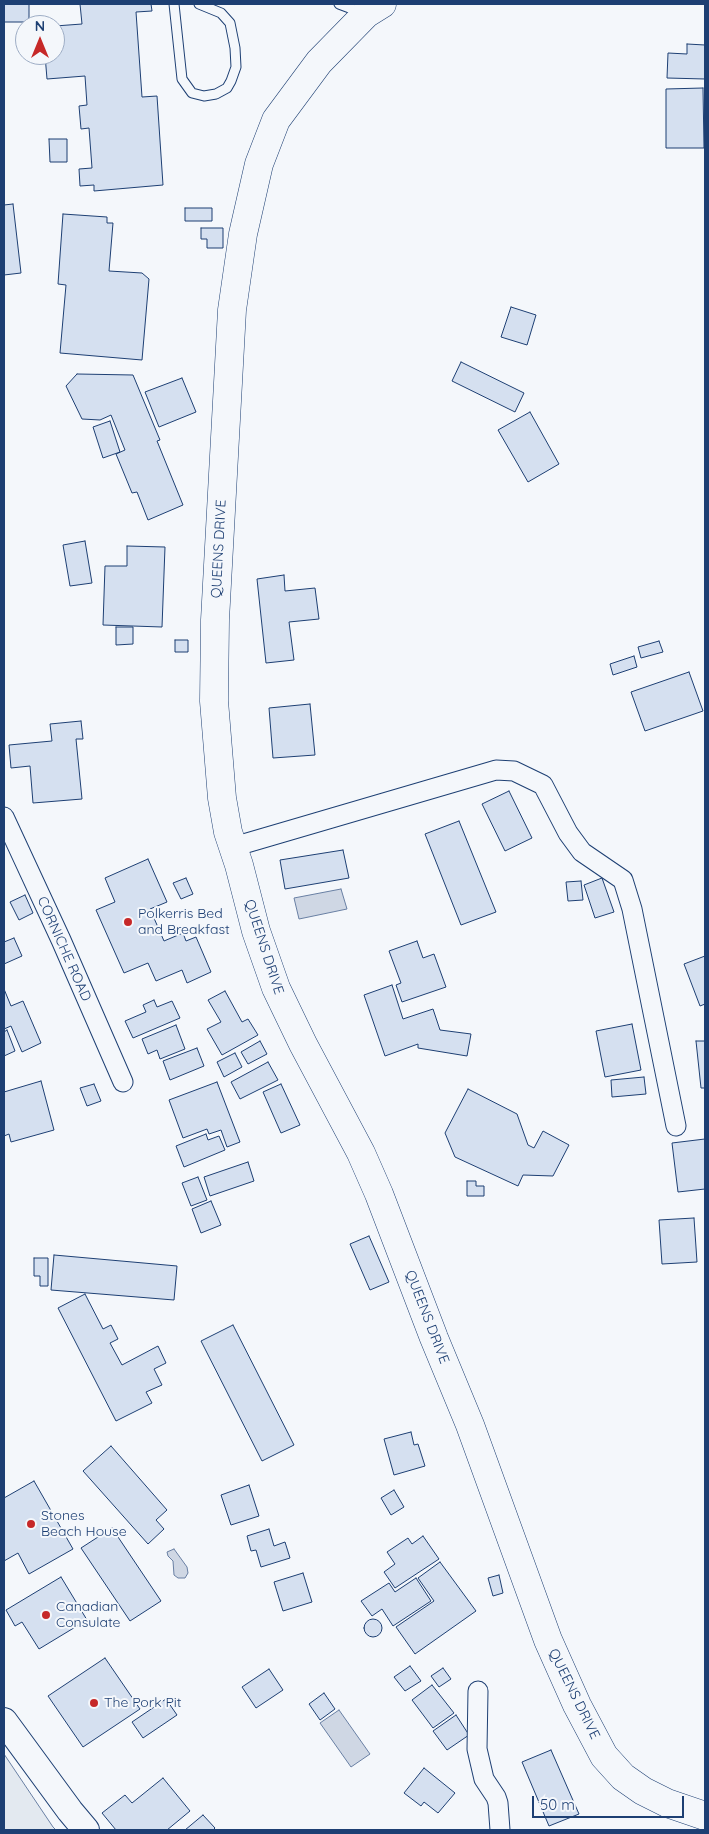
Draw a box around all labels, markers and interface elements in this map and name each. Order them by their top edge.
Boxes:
north arrow [15,15,65,65]
text: N [35,17,45,35]
street label: QUEENS DRIVE [208,499,230,599]
street label: CORNICHE ROAD [33,894,95,1004]
street label: QUEENS DRIVE [241,897,287,997]
place label: Polkerris Bed and Breakfast [138,906,230,939]
marker: Polkerris Bed and Breakfast [122,916,134,928]
street label: QUEENS DRIVE [401,1268,453,1366]
place label: Stones Beach House [41,1508,127,1540]
marker: Stones Beach House [25,1518,37,1530]
place label: Canadian Consulate [56,1599,121,1631]
marker: Canadian Consulate [40,1609,52,1621]
street label: QUEENS DRIVE [545,1646,603,1742]
place label: The Pork Pit [104,1695,182,1711]
marker: The Pork Pit [88,1697,100,1709]
scale bar [534,1786,686,1818]
text: 50 m [540,1795,575,1814]

